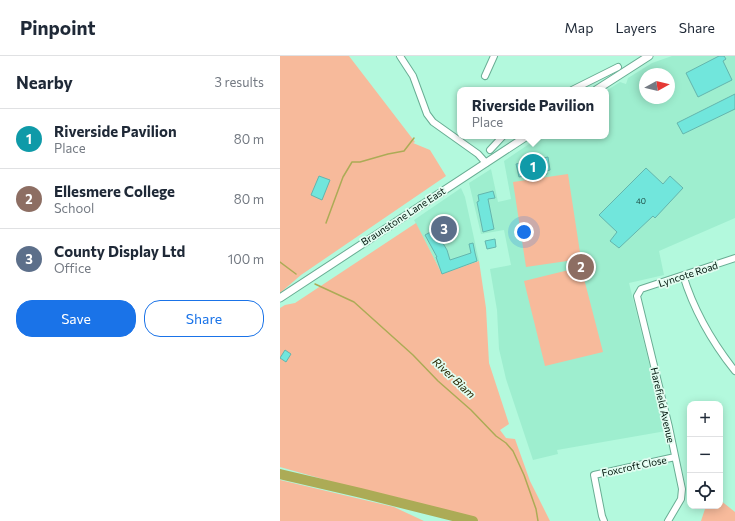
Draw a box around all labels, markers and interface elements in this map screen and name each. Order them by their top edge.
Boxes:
text: Pinpoint [20,16,96,39]
text: Map [565,19,593,36]
text: Layers [615,19,657,36]
text: Share [679,19,715,36]
north arrow [639,68,675,104]
text: Nearby [16,72,73,93]
text: 3 results [215,74,264,90]
popup [457,87,609,139]
text: Riverside Pavilion [472,96,594,114]
text: Place [472,114,503,130]
text: Riverside Pavilion [54,122,177,140]
text: 1 [26,131,32,147]
text: 80 m [234,131,264,147]
text: Place [54,140,86,156]
pin: 1 [520,152,546,182]
text: Ellesmere College [54,182,175,200]
street label: Braunstone Lane East [359,184,447,248]
text: 2 [25,191,33,207]
text: 80 m [234,191,264,207]
house number: 40 [636,196,646,206]
text: School [54,200,94,216]
pin: 3 [431,214,457,244]
your location [514,222,534,242]
text: County Display Ltd [54,242,185,260]
text: 3 [25,251,33,267]
text: 100 m [228,251,264,267]
pin: 2 [568,252,594,282]
street label: Lyncote Road [657,259,719,289]
text: Office [54,260,91,276]
button: Save [16,300,136,337]
button: Share [144,300,264,337]
water label: River Biam [430,355,479,401]
street label: Harefield Avenue [648,366,678,444]
map controls [687,401,723,509]
button: + [687,401,723,437]
button: − [687,437,723,473]
street label: Foxcroft Close [600,453,668,479]
button: locate [687,473,723,509]

